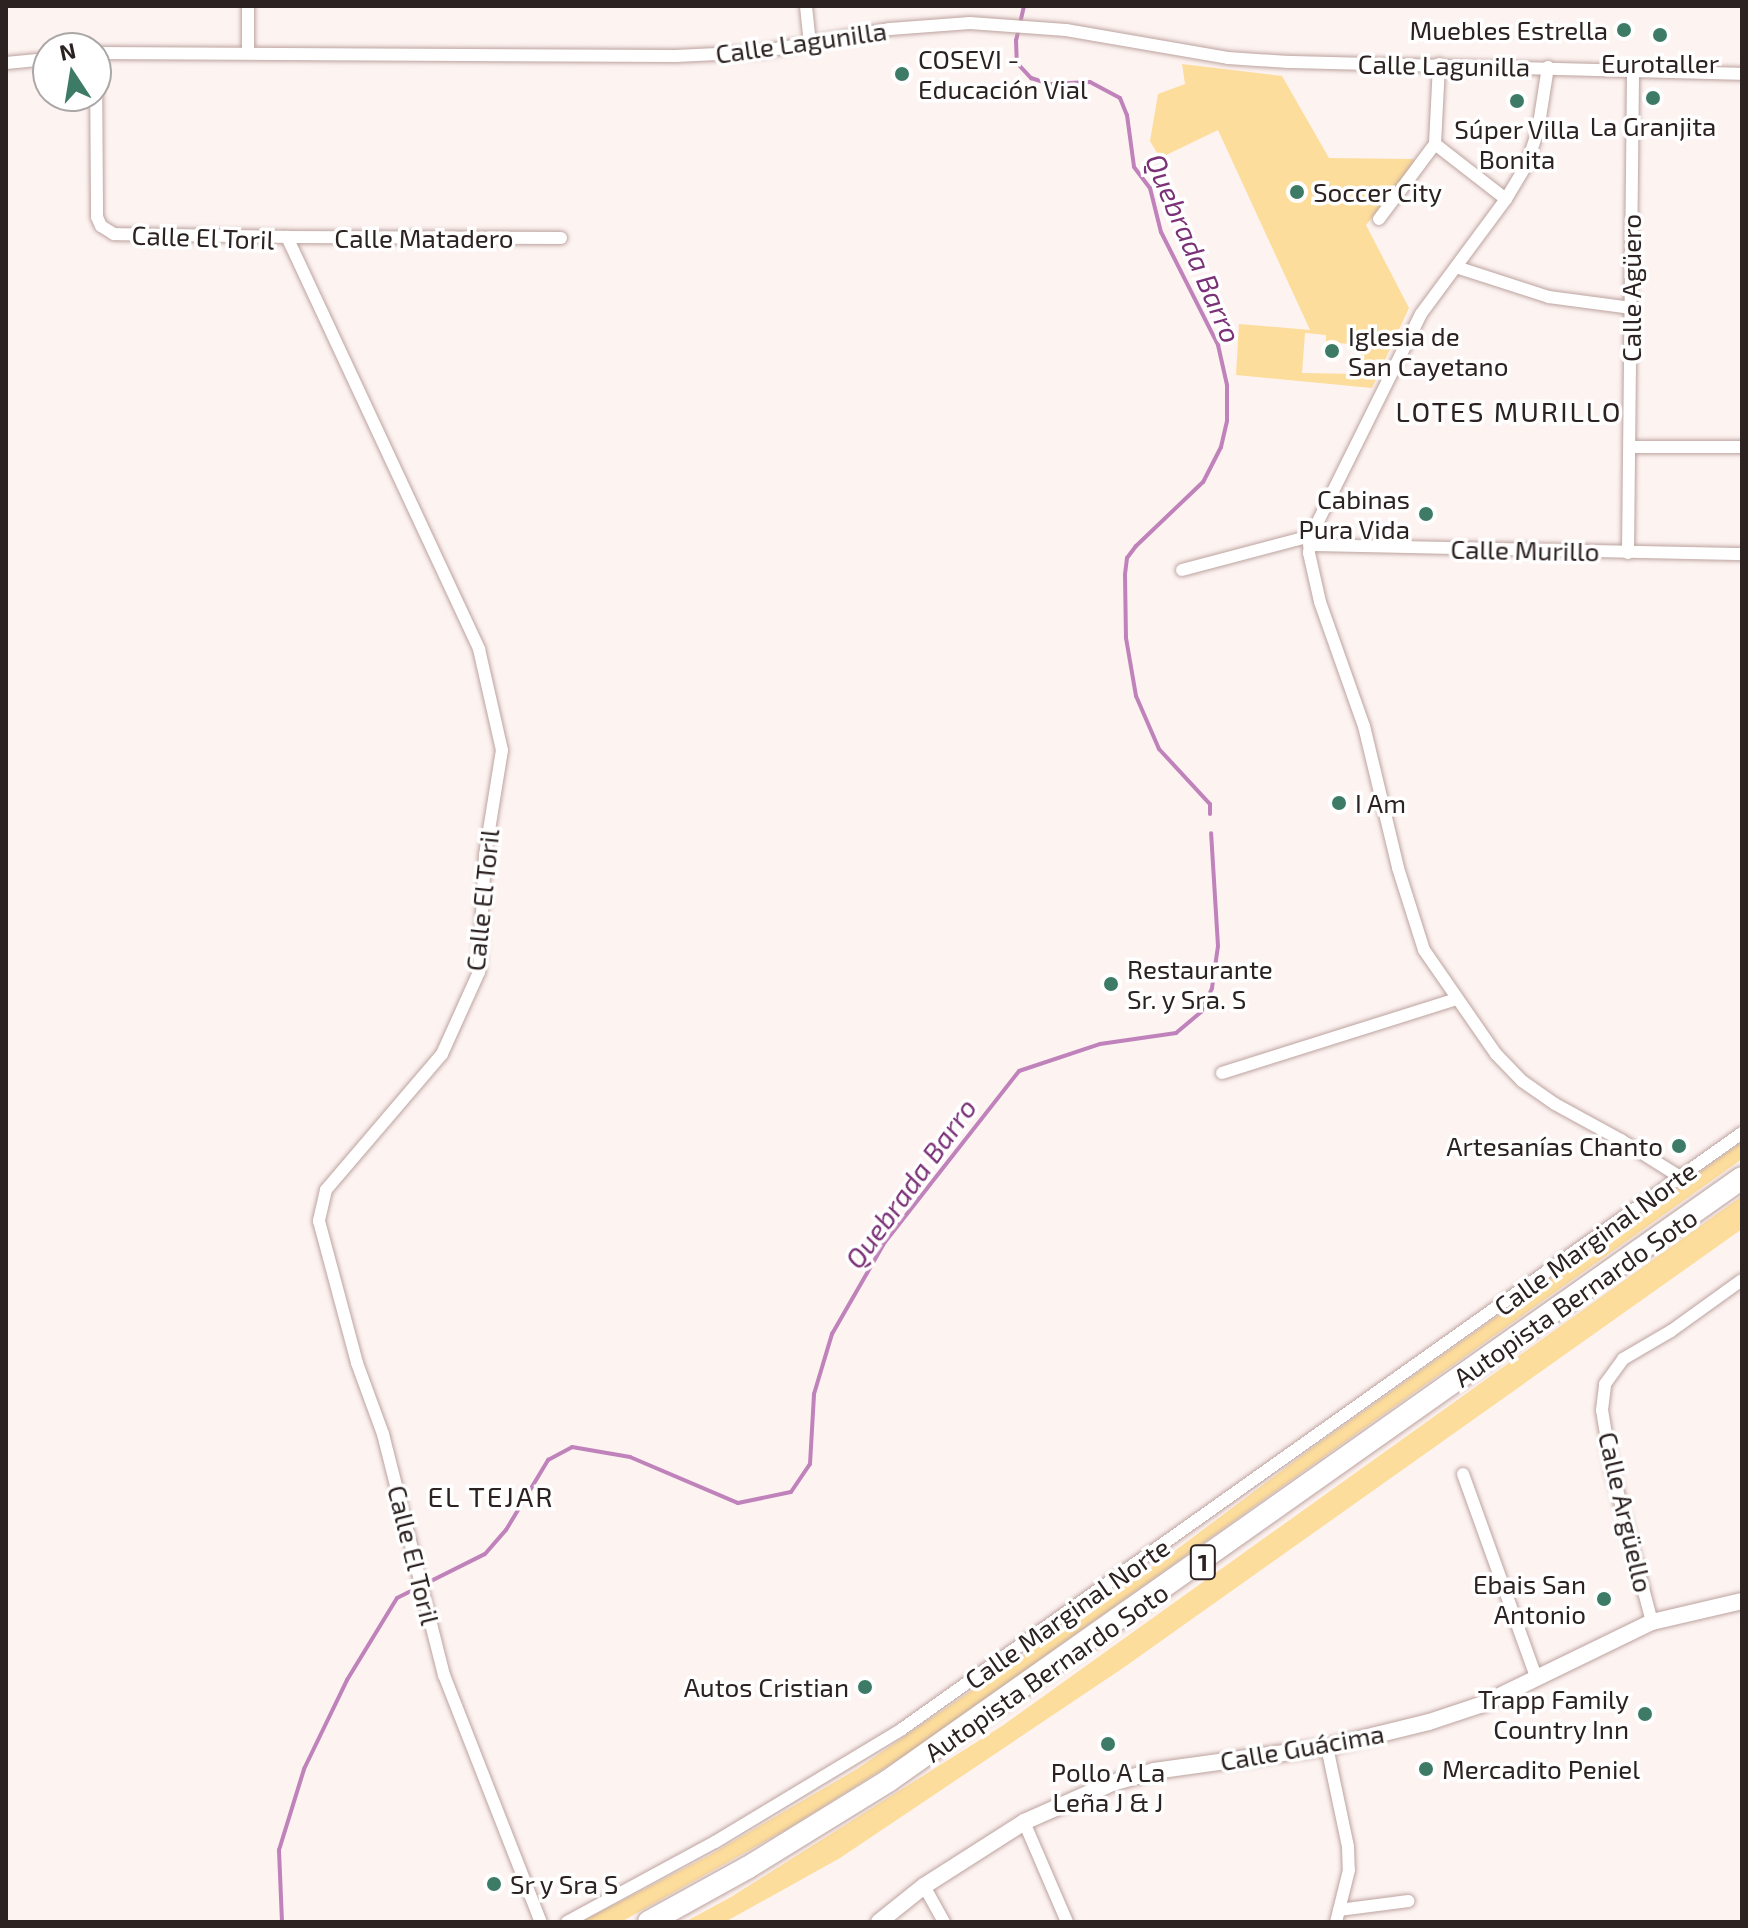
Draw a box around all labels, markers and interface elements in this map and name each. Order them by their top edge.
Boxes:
place label: Muebles Estrella [1409,14,1608,46]
street label: Calle Lagunilla [713,15,889,69]
marker: Muebles Estrella [1615,21,1633,39]
marker: Eurotaller [1651,26,1669,44]
north arrow [32,32,112,112]
text: N [57,36,78,65]
place label: COSEVI - Educación Vial [918,43,1088,104]
place label: Eurotaller [1601,47,1719,79]
street label: Calle Lagunilla [1357,48,1531,82]
marker: COSEVI - Educación Vial [893,65,911,83]
marker: La Granjita [1644,89,1662,107]
marker: Súper Villa Bonita [1508,92,1526,110]
place label: La Granjita [1590,110,1716,142]
place label: Súper Villa Bonita [1454,113,1580,174]
water label: Quebrada Barro [1139,148,1249,348]
place label: Soccer City [1313,176,1442,208]
marker: Soccer City [1288,183,1306,201]
street label: Calle Agüero [1615,214,1647,362]
street label: Calle El Toril [131,219,275,255]
street label: Calle Matadero [334,222,514,254]
place label: Iglesia de San Cayetano [1348,320,1508,382]
marker: Iglesia de San Cayetano [1323,342,1341,360]
district label: LOTES MURILLO [1395,394,1623,428]
place label: Cabinas Pura Vida [1298,483,1410,544]
marker: Cabinas Pura Vida [1417,505,1435,523]
street label: Calle Murillo [1450,533,1600,567]
place label: I Am [1355,787,1407,819]
marker: I Am [1330,794,1348,812]
street label: Calle El Toril [459,827,505,973]
place label: Restaurante Sr. y Sra. S [1127,953,1273,1014]
marker: Restaurante Sr. y Sra. S [1102,975,1120,993]
water label: Quebrada Barro [837,1091,983,1275]
place label: Artesanías Chanto [1446,1130,1663,1162]
marker: Artesanías Chanto [1670,1137,1688,1155]
street label: Calle Marginal Norte [1488,1154,1702,1322]
street label: Autopista Bernardo Soto [1447,1201,1703,1393]
street label: Calle Argüello [1592,1428,1660,1596]
district label: EL TEJAR [427,1479,555,1513]
street label: Calle El Toril [381,1481,447,1629]
street label: Calle Marginal Norte [959,1531,1175,1695]
road number: 1 [1189,1542,1217,1582]
place label: Ebais San Antonio [1473,1568,1586,1630]
street label: Autopista Bernardo Soto [918,1576,1174,1768]
marker: Ebais San Antonio [1593,1588,1615,1610]
place label: Autos Cristian [684,1671,849,1703]
marker: Autos Cristian [856,1678,874,1696]
place label: Trapp Family Country Inn [1478,1683,1629,1744]
marker: Trapp Family Country Inn [1636,1705,1654,1723]
street label: Calle Guácima [1218,1717,1386,1777]
marker: Pollo A La Leña J & J [1099,1735,1117,1753]
place label: Mercadito Peniel [1442,1753,1640,1785]
place label: Pollo A La Leña J & J [1050,1756,1166,1818]
marker: Mercadito Peniel [1417,1760,1435,1778]
place label: Sr y Sra S [510,1868,620,1900]
marker: Sr y Sra S [485,1875,503,1893]

